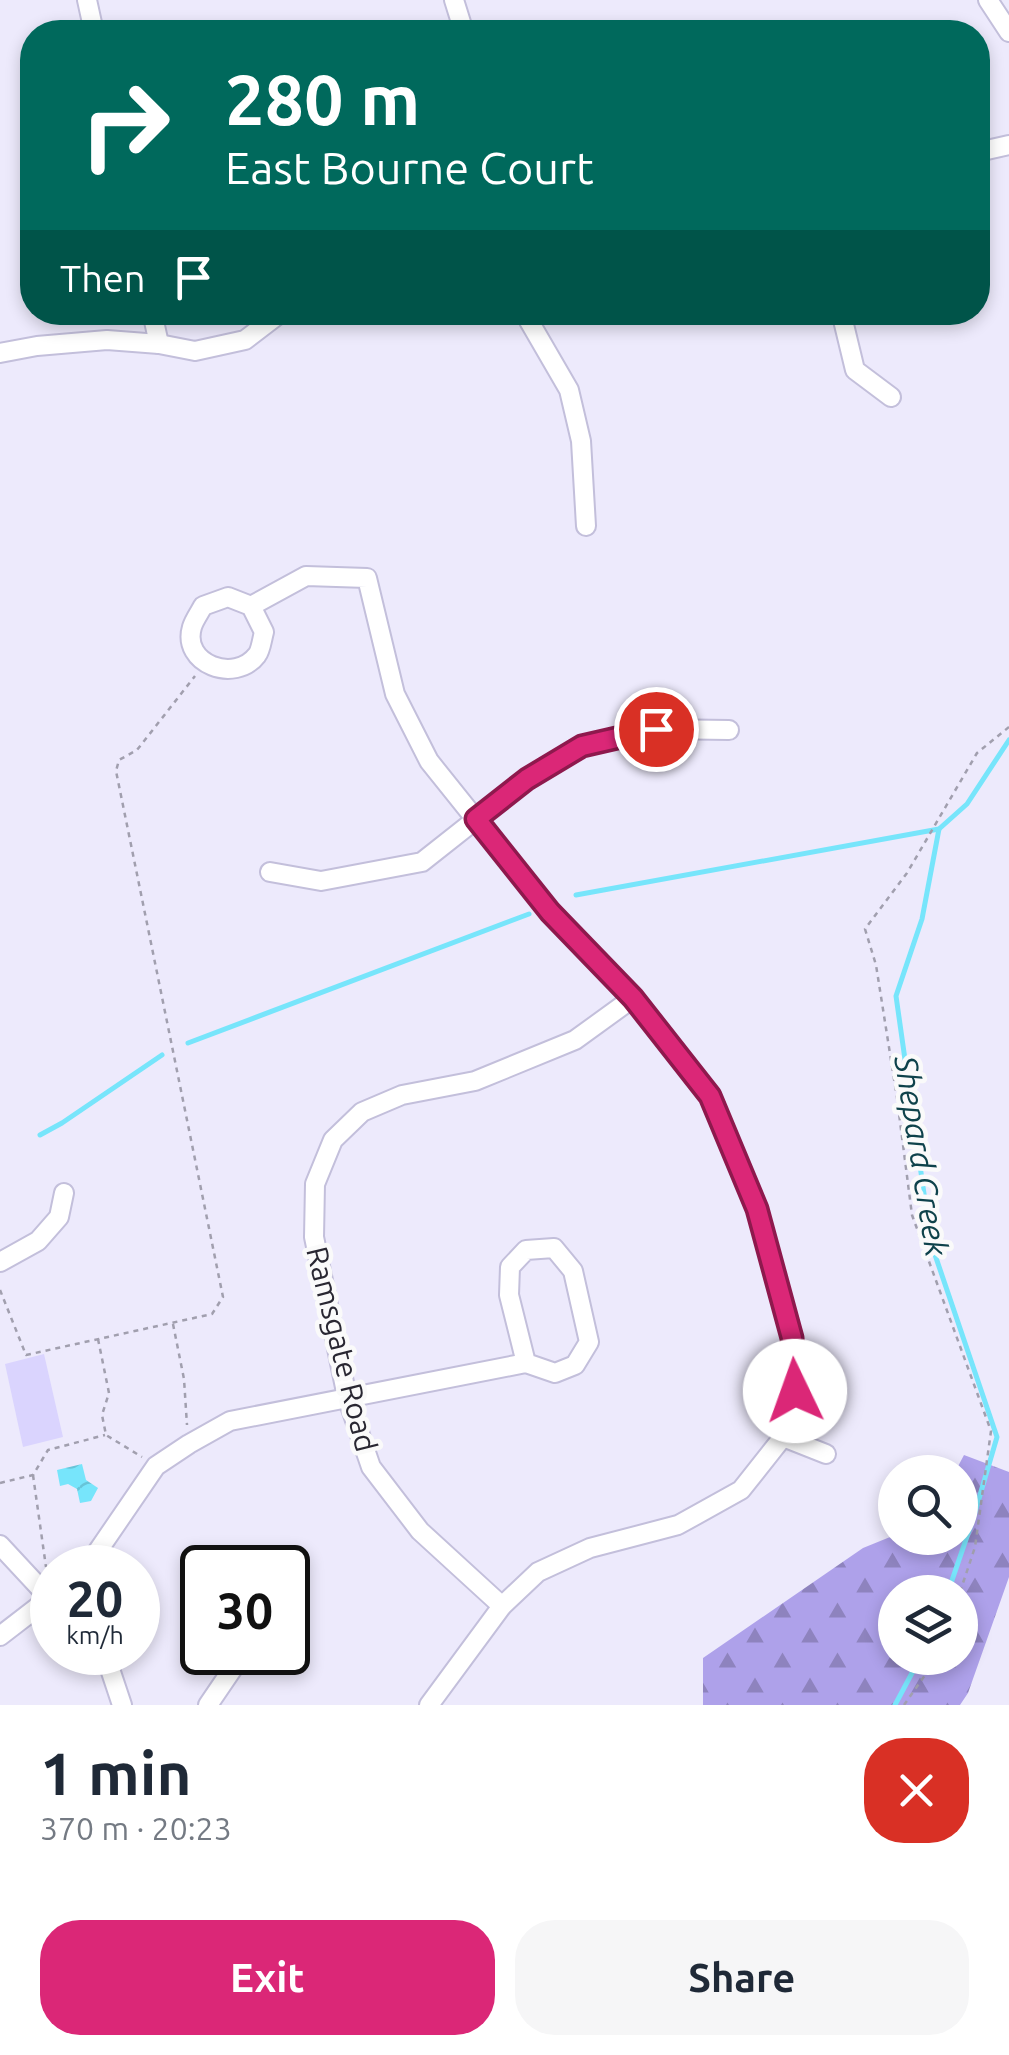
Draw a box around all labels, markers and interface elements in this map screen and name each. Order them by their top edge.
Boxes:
icon: right [60,60,190,190]
text: 280 m [225,60,420,138]
text: East Bourne Court [225,142,594,193]
icon: arrive [166,250,221,305]
text: Then [60,257,146,299]
pin [614,687,699,772]
icon: arrive [629,702,684,757]
water label: Shepard Creek [888,1052,956,1259]
street label: Ramsgate Road [300,1243,384,1455]
position arrow [743,1339,847,1443]
map controls [878,1455,978,1675]
button: search [878,1455,978,1555]
speed limit sign: 30 [180,1545,310,1675]
text: 20 [67,1570,123,1626]
button: layers [878,1575,978,1675]
text: km/h [66,1621,124,1649]
button: close [864,1738,969,1843]
text: 1 min [40,1739,192,1806]
text: 370 m · 20:23 [40,1810,232,1846]
button: Exit [40,1920,495,2035]
button: Share [515,1920,969,2035]

